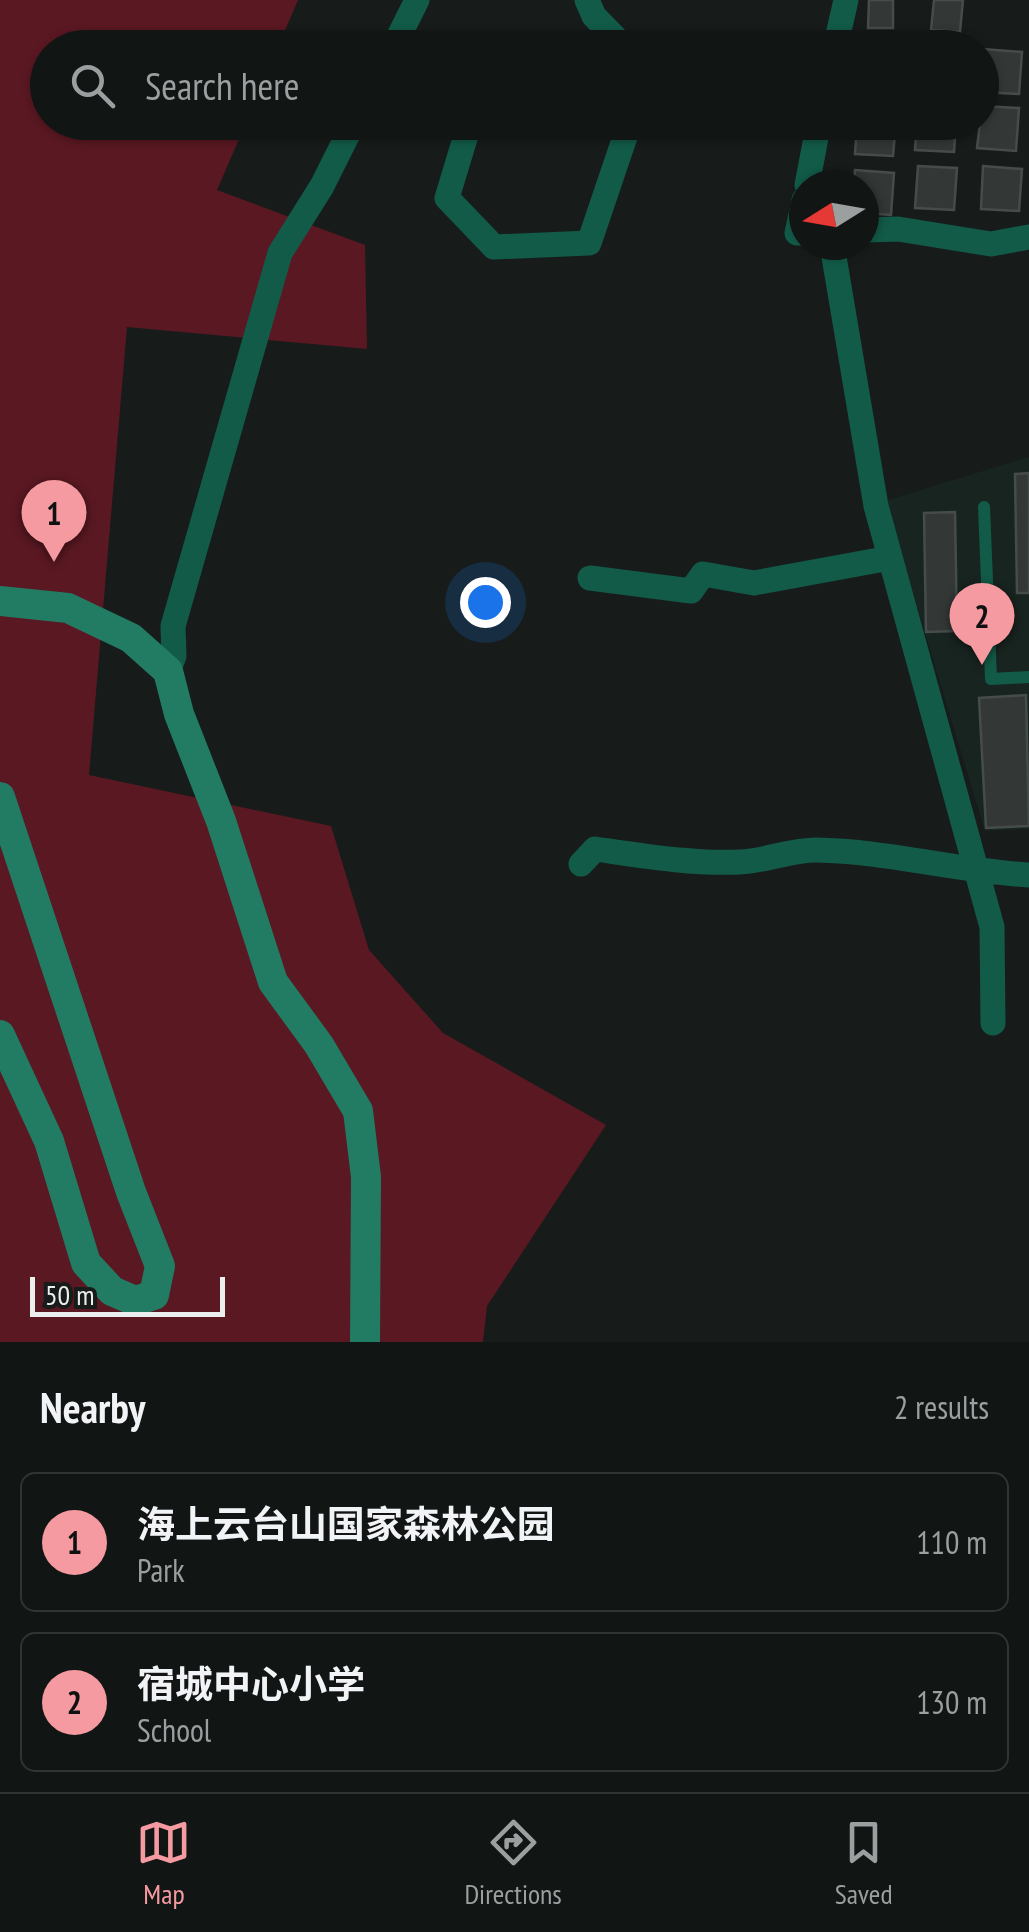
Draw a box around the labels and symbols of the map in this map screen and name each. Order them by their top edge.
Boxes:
north arrow [789,170,879,260]
pin: 1 [22,480,86,562]
your location [460,577,511,628]
pin: 2 [950,582,1014,665]
scale bar [30,1272,225,1316]

